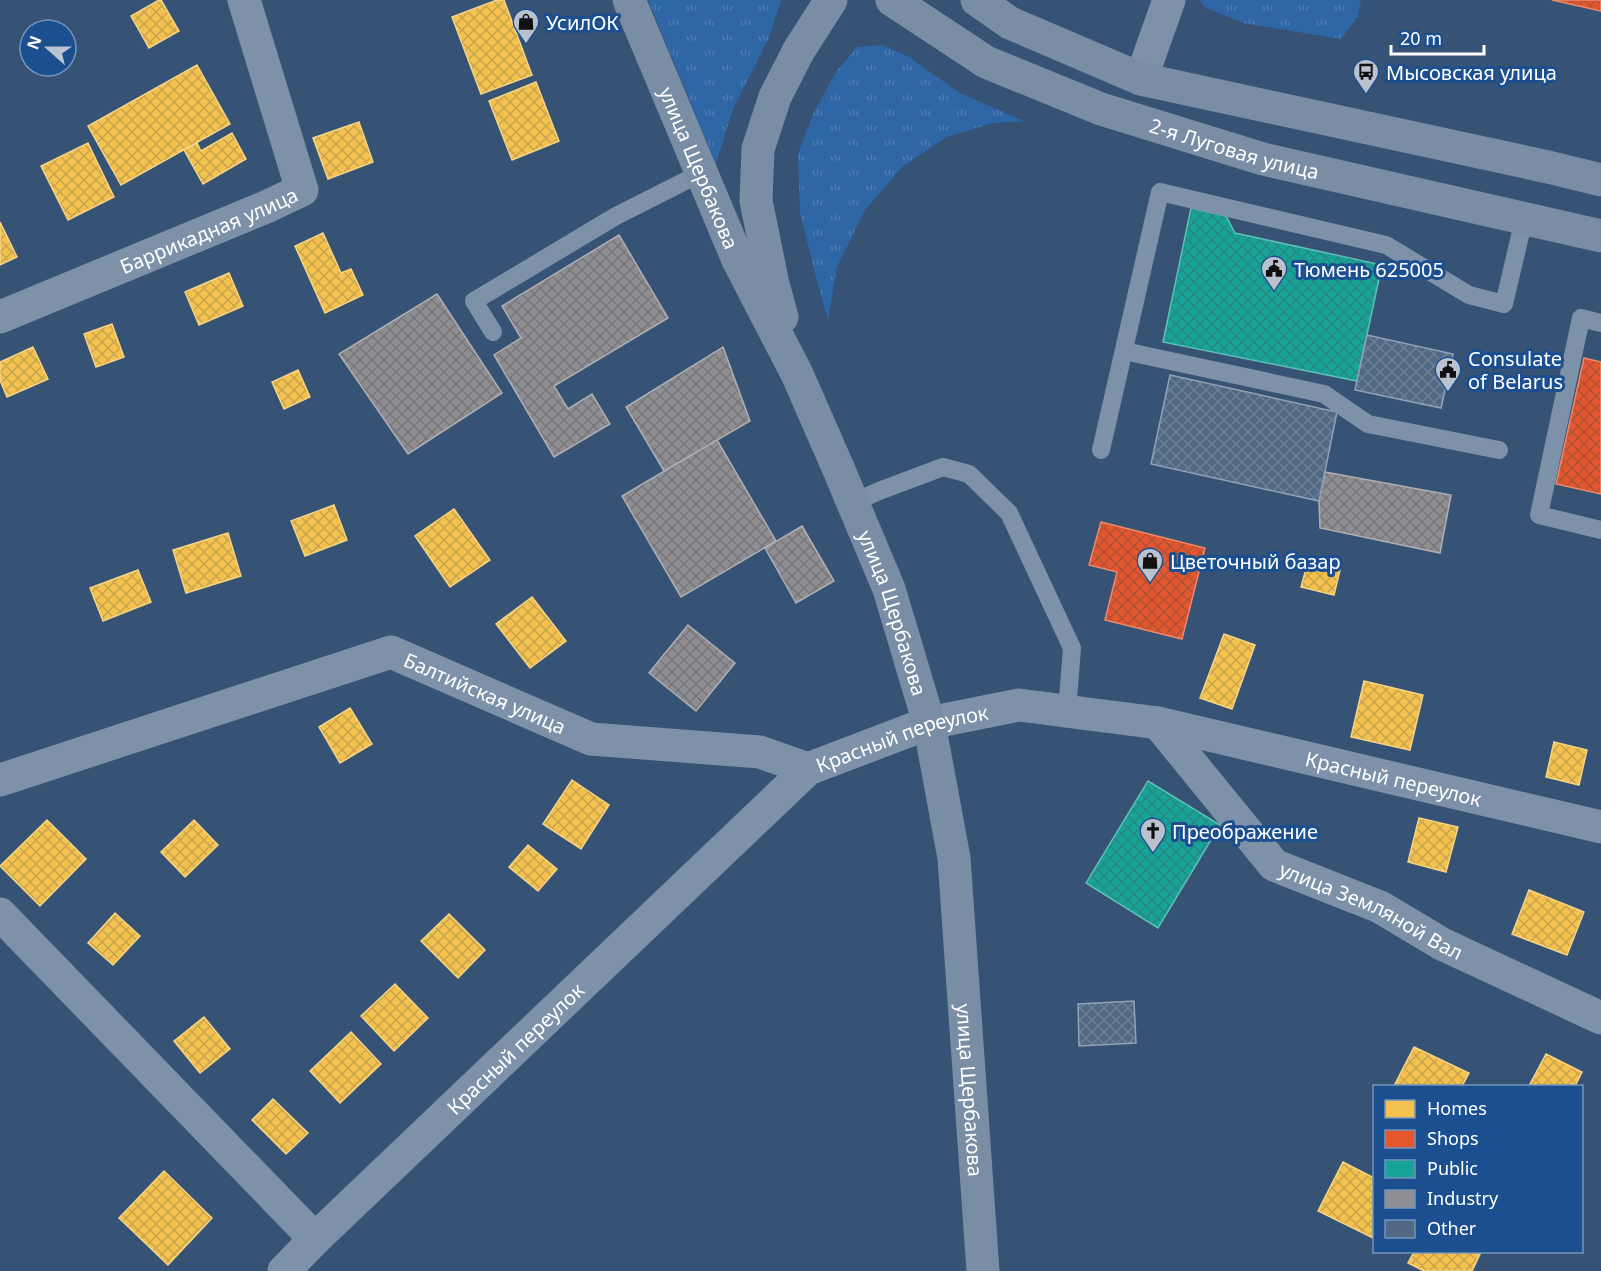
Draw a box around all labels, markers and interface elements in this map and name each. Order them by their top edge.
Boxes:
shop icon: УсилОК [511,7,541,45]
place label: УсилОК [546,9,619,36]
north arrow [18,18,78,78]
scale bar [1391,18,1484,56]
text: 20 m [1400,26,1442,50]
text: N [21,33,47,53]
bus stop icon: Мысовская улица [1351,57,1381,95]
place label: Мысовская улица [1386,59,1557,86]
street label: улица Щербакова [653,83,745,253]
street label: 2-я Луговая улица [1146,111,1322,185]
street label: Баррикадная улица [116,181,302,280]
public building icon: Тюмень 625005 [1259,254,1289,292]
place label: Тюмень 625005 [1294,256,1444,283]
place label: Consulate of Belarus [1468,345,1563,395]
public building icon: Consulate of Belarus [1433,355,1463,393]
street label: улица Щербакова [852,526,934,699]
shop icon: Цветочный базар [1135,546,1165,584]
place label: Цветочный базар [1170,548,1341,575]
street label: Балтийская улица [400,646,570,740]
street label: Красный переулок [812,698,991,778]
street label: Красный переулок [1303,745,1485,812]
church icon: Преображение [1138,816,1168,854]
place label: Преображение [1172,818,1318,845]
street label: улица Земляной Вал [1276,855,1468,965]
street label: Красный переулок [441,976,590,1120]
street label: улица Щербакова [951,1003,990,1178]
legend [1373,1085,1583,1253]
text: Homes [1427,1096,1487,1120]
text: Shops [1427,1126,1479,1150]
text: Public [1427,1156,1478,1180]
text: Industry [1427,1186,1499,1210]
text: Other [1427,1216,1477,1240]

